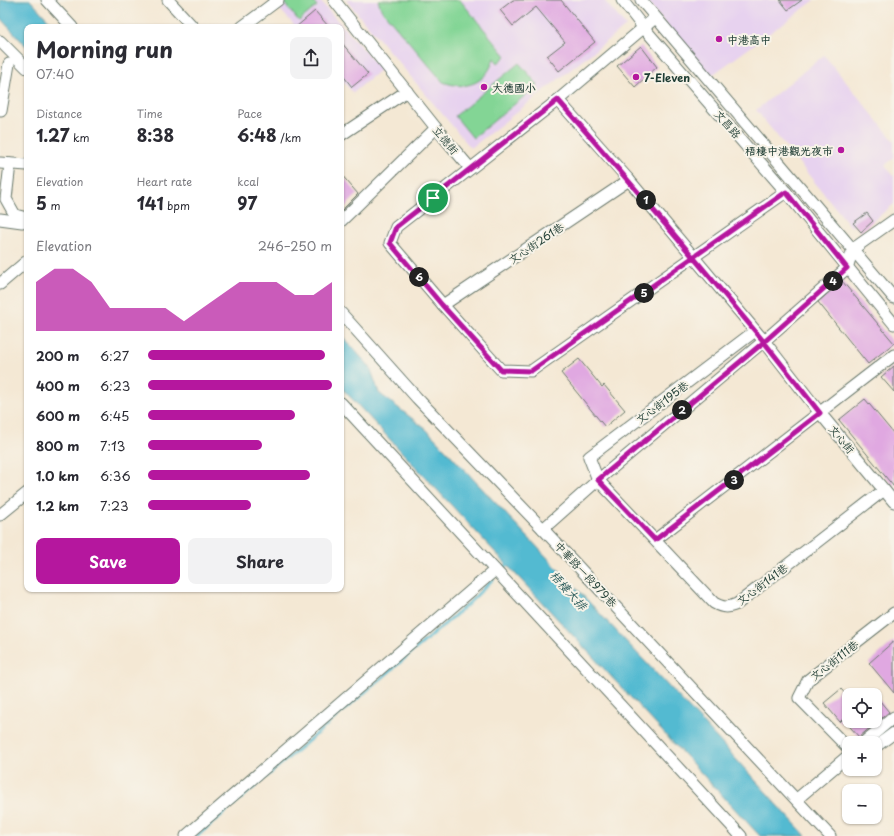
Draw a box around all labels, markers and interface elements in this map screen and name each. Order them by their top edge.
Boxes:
place label: 中港高中 [727,31,771,48]
text: Morning run [36,32,173,65]
marker: 中港高中 [714,34,724,44]
button: share [290,37,332,79]
text: 07:40 [36,64,74,83]
place label: 7-Eleven [644,69,690,86]
marker: 7-Eleven [631,72,641,82]
place label: 大德國小 [492,79,536,96]
marker: 大德國小 [479,82,489,92]
text: Distance [36,105,82,122]
text: Time [137,105,163,122]
text: Pace [237,105,262,122]
street label: 文昌路 [711,106,745,142]
text: 1.27 [36,122,69,148]
text: 8:38 [137,122,174,148]
text: 6:48 [237,122,277,148]
street label: 立德街 [429,122,464,159]
text: km [69,129,90,146]
text: /km [277,129,301,146]
place label: 梧棲中港觀光夜市 [745,142,833,159]
marker: 梧棲中港觀光夜市 [836,145,846,155]
text: Elevation [36,173,83,190]
text: Heart rate [137,173,192,190]
text: kcal [237,173,259,190]
pin [416,181,450,215]
icon: arrive [422,187,444,209]
text: 5 [36,190,47,216]
text: 141 [137,190,164,216]
text: 97 [237,190,257,216]
pin: 1 [636,190,656,210]
text: 1 [643,191,649,208]
text: m [47,197,60,214]
text: bpm [164,197,190,214]
street label: 文心街261巷 [505,218,567,268]
text: Elevation [36,236,92,255]
text: 246–250 m [258,236,332,255]
pin: 6 [409,267,429,287]
text: 6 [415,268,423,285]
pin: 4 [823,271,843,291]
text: 4 [829,272,837,289]
pin: 5 [634,283,654,303]
text: 5 [640,284,648,301]
text: 200 m [36,346,80,365]
text: 6:27 [100,346,129,365]
text: 400 m [36,376,80,395]
text: 6:23 [100,376,130,395]
street label: 文心街195巷 [632,376,692,428]
pin: 2 [672,400,692,420]
text: 2 [678,401,686,418]
text: 600 m [36,406,80,425]
text: 6:45 [100,406,129,425]
street label: 文心街 [825,421,860,458]
text: 800 m [36,436,79,455]
text: 7:13 [100,436,125,455]
text: 1.0 km [36,466,79,485]
text: 6:36 [100,466,131,485]
pin: 3 [724,470,744,490]
text: 3 [730,471,738,488]
text: 1.2 km [36,496,79,515]
text: 7:23 [100,496,129,515]
street label: 中華路一段979巷 [551,537,621,611]
button: Save [36,538,180,584]
button: Share [188,538,332,584]
street label: 文心街141巷 [733,559,791,609]
water label: 梧棲大排 [546,566,592,615]
street label: 文心街111巷 [806,636,862,684]
map controls [842,688,882,824]
button: locate [842,688,882,728]
button: + [842,736,882,776]
button: − [842,784,882,824]

